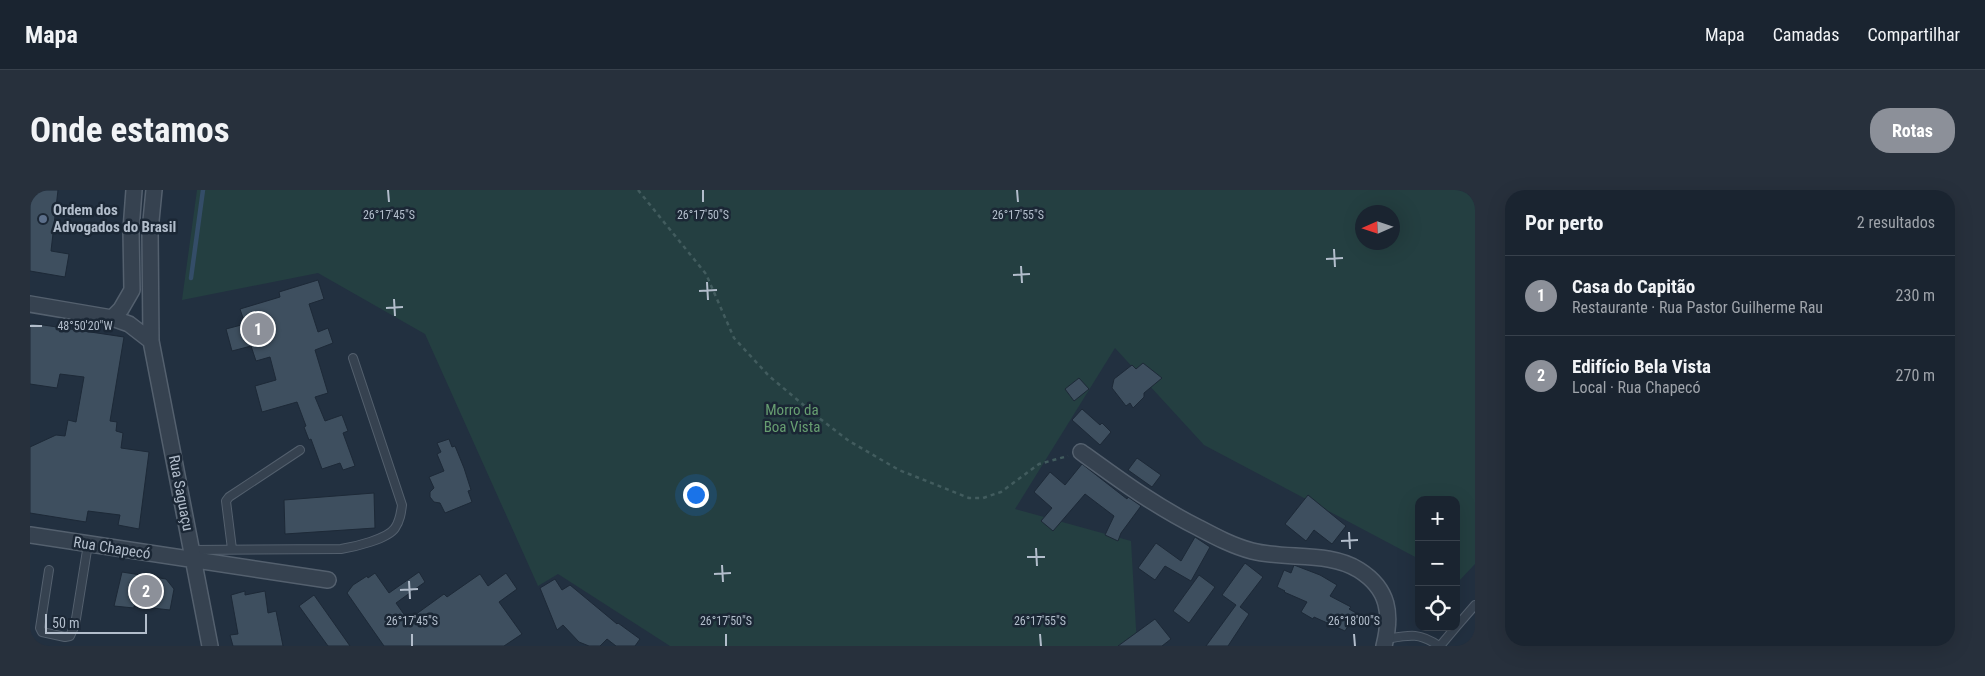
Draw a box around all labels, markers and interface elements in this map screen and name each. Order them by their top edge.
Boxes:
text: Mapa [25,21,78,49]
text: Mapa [1705,24,1745,45]
text: Camadas [1773,24,1839,45]
text: Compartilhar [1867,24,1960,45]
button: Rotas [1870,108,1955,153]
text: Onde estamos [30,110,230,151]
place label: Ordem dos Advogados do Brasil [53,201,176,236]
north arrow [1355,205,1400,250]
text: 26°17'45"S [363,208,415,222]
text: 26°17'50"S [677,208,729,222]
text: 26°17'55"S [992,208,1044,222]
text: Por perto [1525,211,1604,235]
marker: Ordem dos Advogados do Brasil [37,213,49,225]
text: 2 resultados [1857,213,1935,232]
text: Casa do Capitão [1572,275,1695,298]
text: 1 [1537,286,1545,305]
text: 230 m [1896,286,1935,305]
text: Restaurante · Rua Pastor Guilherme Rau [1572,298,1823,317]
pin: 1 [242,310,274,348]
text: 48°50'20"W [57,319,113,333]
text: Edifício Bela Vista [1572,355,1711,378]
text: 2 [1537,366,1545,385]
text: 270 m [1896,366,1935,385]
text: Local · Rua Chapecó [1572,378,1700,397]
park label: Morro da Boa Vista [764,401,820,436]
street label: Rua Saguaçu [165,454,197,532]
your location [683,482,709,508]
map controls [1415,496,1460,631]
button: + [1415,496,1460,541]
street label: Rua Chapecó [72,533,152,563]
button: − [1415,541,1460,586]
pin: 2 [130,572,162,610]
button: locate [1415,586,1460,631]
scale bar [45,611,148,634]
text: 26°17'45"S [386,614,438,628]
text: 26°17'50"S [700,614,752,628]
text: 26°17'55"S [1014,614,1066,628]
text: 26°18'00"S [1328,614,1380,628]
text: 50 m [52,615,80,631]

